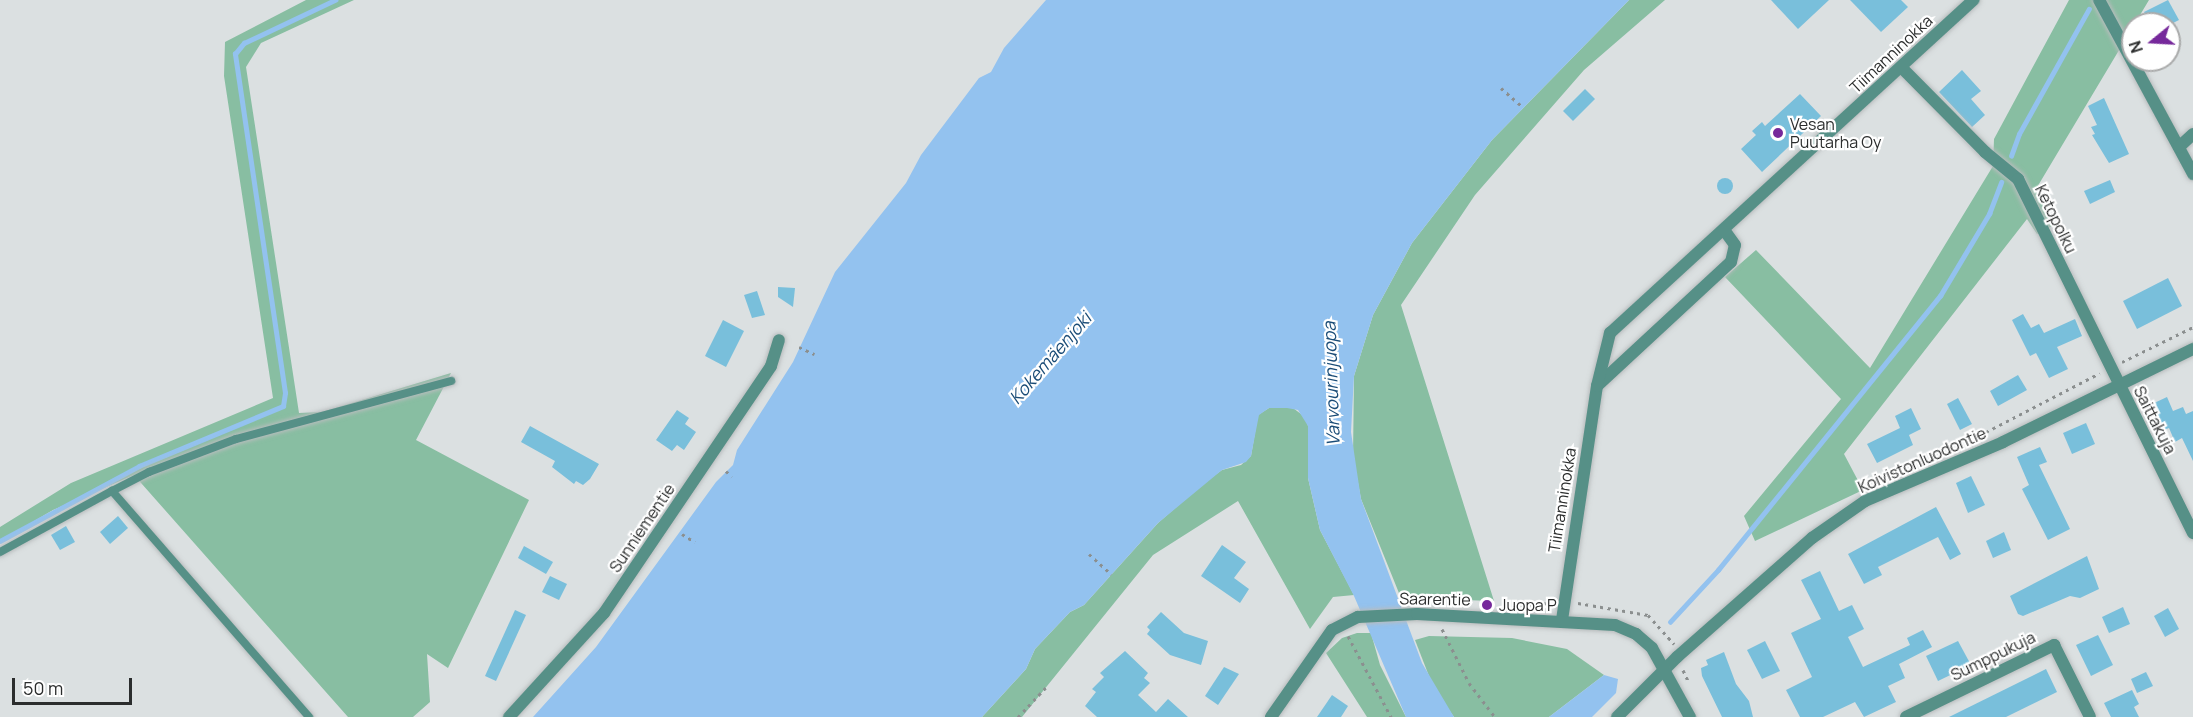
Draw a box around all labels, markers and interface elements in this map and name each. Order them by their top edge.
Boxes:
street label: Tiimanninokka [1846,11,1936,97]
north arrow [2121,12,2181,72]
text: N [2124,38,2148,56]
place label: Vesan Puutarha Oy [1790,114,1881,152]
marker: Vesan Puutarha Oy [1771,126,1785,140]
street label: Ketopolku [2031,182,2081,256]
water label: Kokemäenjoki [1004,308,1096,408]
water label: Varvourinjuopa [1318,321,1344,447]
street label: Saittakuja [2130,383,2180,457]
street label: Koivistonluodontie [1855,423,1989,497]
street label: Tiimanninokka [1544,446,1580,554]
street label: Sunniementie [605,480,679,576]
street label: Saarentie [1399,589,1471,609]
place label: Juopa P [1499,595,1557,615]
marker: Juopa P [1480,598,1494,612]
street label: Sumppukuja [1948,627,2038,685]
scale bar [15,666,135,704]
text: 50 m [23,676,63,700]

